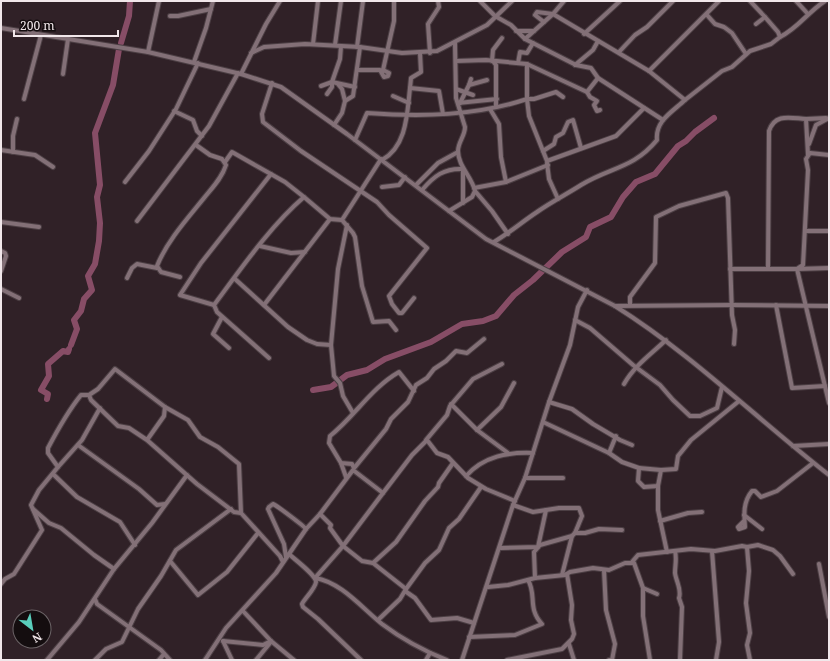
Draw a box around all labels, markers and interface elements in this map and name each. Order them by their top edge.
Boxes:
scale bar [14,12,118,38]
text: 200 m [20,17,55,34]
north arrow [12,609,52,649]
text: N [30,629,45,647]

